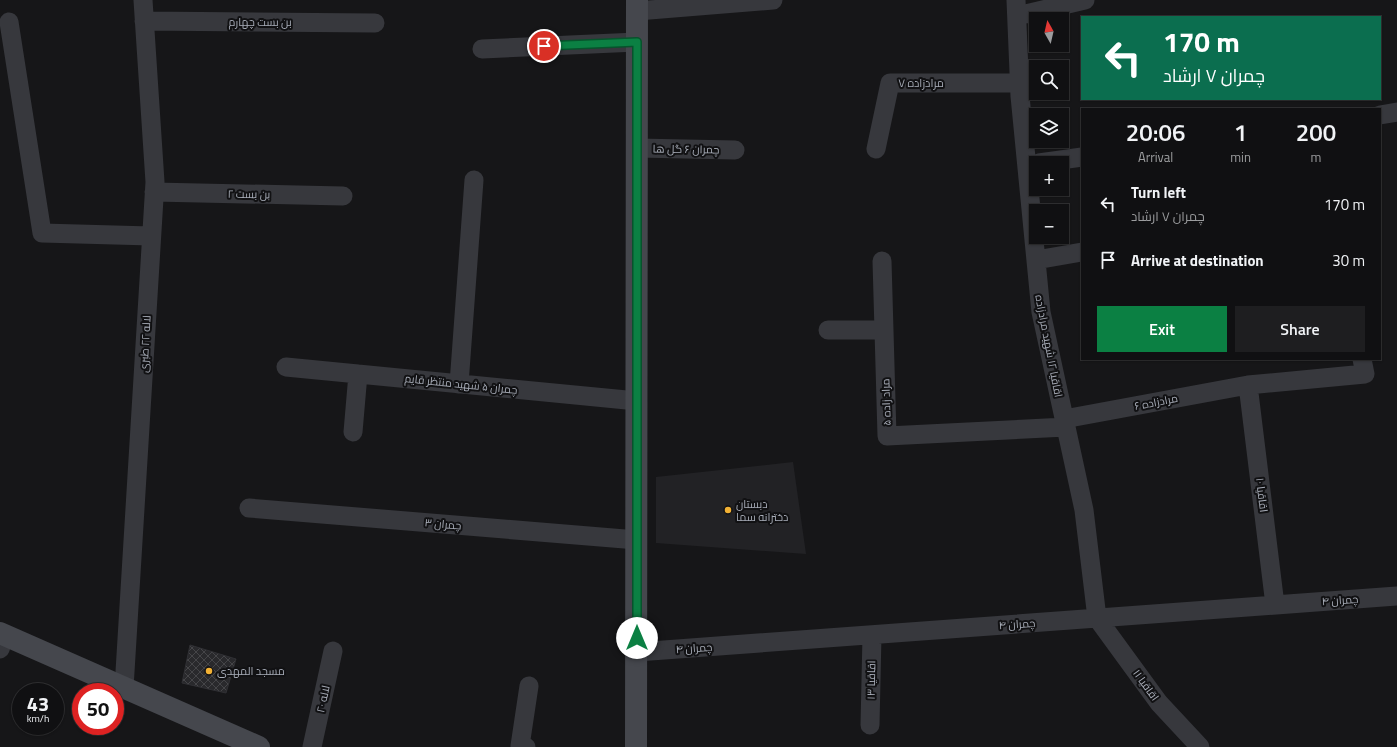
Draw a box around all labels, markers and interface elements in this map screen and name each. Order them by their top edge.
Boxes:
north arrow [1029,12,1069,52]
map controls [1029,12,1069,244]
street label: بن بست چهارم [228,14,292,30]
text: 170 m [1163,20,1240,63]
pin [527,29,561,63]
icon: left [1097,32,1149,84]
icon: arrive [533,35,555,57]
button: search [1029,60,1069,100]
text: چمران ۷ ارشاد [1163,62,1265,89]
street label: مرادزاده ۷ [898,75,944,91]
button: layers [1029,108,1069,148]
text: 20:06 [1126,114,1185,150]
text: 1 [1234,114,1247,150]
text: 200 [1296,114,1336,150]
street label: چمران ۶ گل ها [652,140,720,158]
text: Arrival [1138,147,1173,167]
text: min [1230,147,1251,167]
text: m [1311,147,1321,167]
button: + [1029,156,1069,196]
text: Turn left [1131,181,1186,204]
street label: بن بست ۲ [228,186,271,202]
icon: left [1097,193,1119,215]
text: 170 m [1324,193,1365,216]
button: − [1029,204,1069,244]
text: چمران ۷ ارشاد [1131,206,1205,226]
icon: arrive [1097,249,1119,271]
text: Arrive at destination [1131,249,1264,272]
text: 30 m [1332,249,1365,272]
street label: اقاقیا ۱۲ شهید مرادزاده [1031,293,1067,399]
button: Exit [1097,306,1227,352]
button: Share [1235,306,1365,352]
street label: لاله ۲۲ طبری [136,315,154,373]
street label: چمران ۵ شهید منتظر قایم [404,370,518,398]
street label: مراد زاده ۵ [877,378,895,426]
street label: مرادزاده ۶ [1133,390,1179,414]
street label: اقاقیا ۱۰ [1252,477,1272,513]
place label: دبستان دخترانه سما [736,496,788,525]
marker: دبستان دخترانه سما [723,505,733,515]
street label: چمران ۳ [424,514,462,534]
street label: چمران ۴ [1321,591,1359,609]
street label: چمران ۴ [998,615,1036,633]
position arrow [616,617,658,659]
street label: چمران ۴ [675,639,713,657]
street label: اقاقیا ۱۳ [863,660,879,700]
place label: مسجد المهدی [217,663,285,679]
marker: مسجد المهدی [204,666,214,676]
street label: اقاقیا ۱۱ [1129,666,1163,704]
speed limit sign: 50 [72,683,124,735]
street label: لاله ۲۰ [312,684,334,714]
text: 43 [27,688,49,719]
text: km/h [27,711,49,726]

